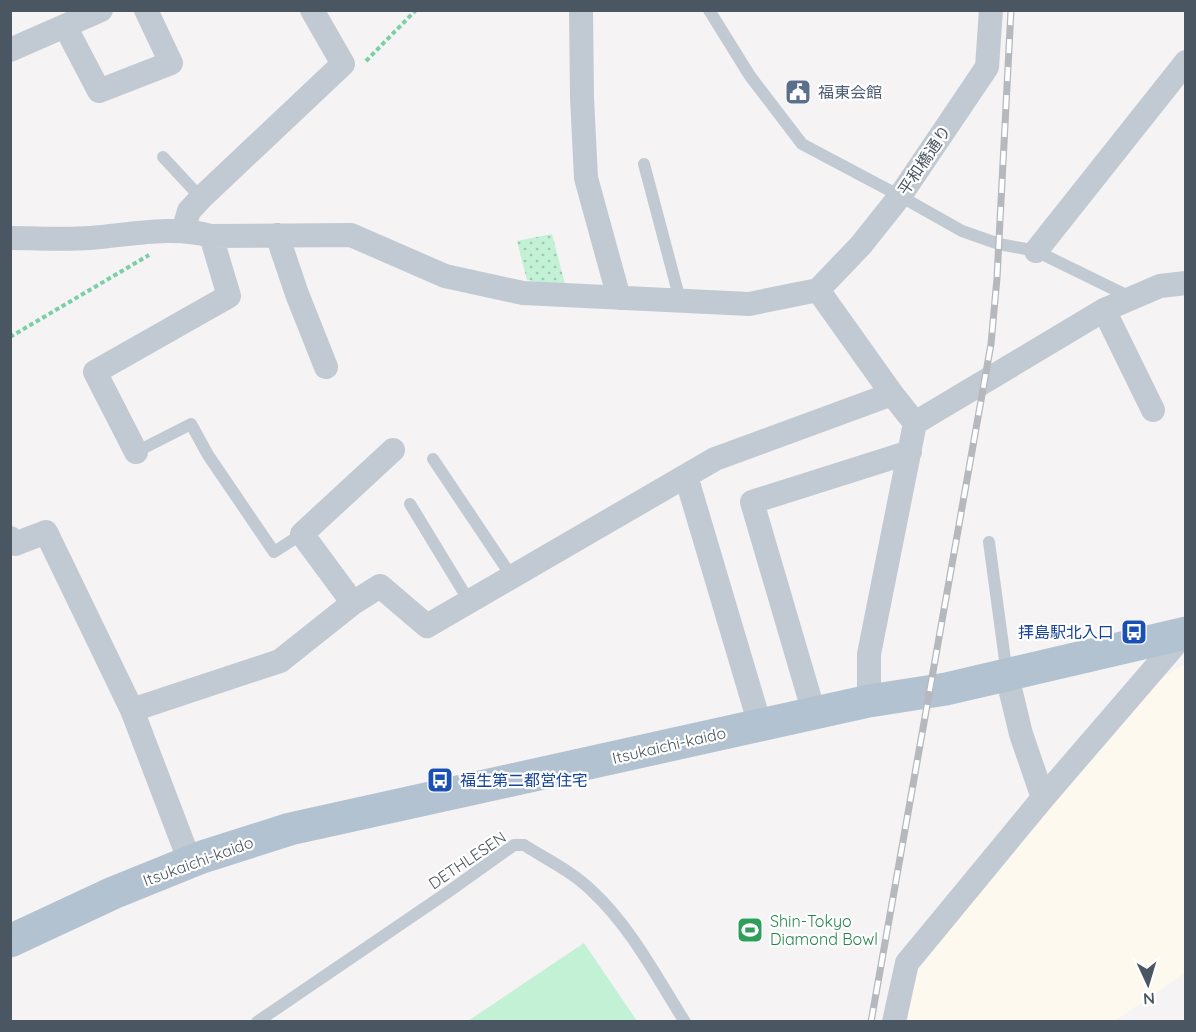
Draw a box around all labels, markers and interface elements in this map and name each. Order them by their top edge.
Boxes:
public building icon: 福東会館 [783,77,813,107]
place label: 福東会館 [818,82,882,102]
street label: 平和橋通り [893,121,955,199]
bus stop icon: 拝島駅北入口 [1119,617,1149,647]
place label: 拝島駅北入口 [1018,622,1114,642]
street label: Itsukaichi-kaido [610,722,728,768]
bus stop icon: 福生第二都営住宅 [425,765,455,795]
place label: 福生第二都営住宅 [460,770,588,790]
street label: DETHLESEN [424,827,510,893]
street label: Itsukaichi-kaido [140,832,256,890]
place label: Shin-Tokyo Diamond Bowl [770,911,878,949]
sports icon: Shin-Tokyo Diamond Bowl [735,915,765,945]
north arrow [1118,954,1178,1014]
text: N [1142,989,1156,1009]

